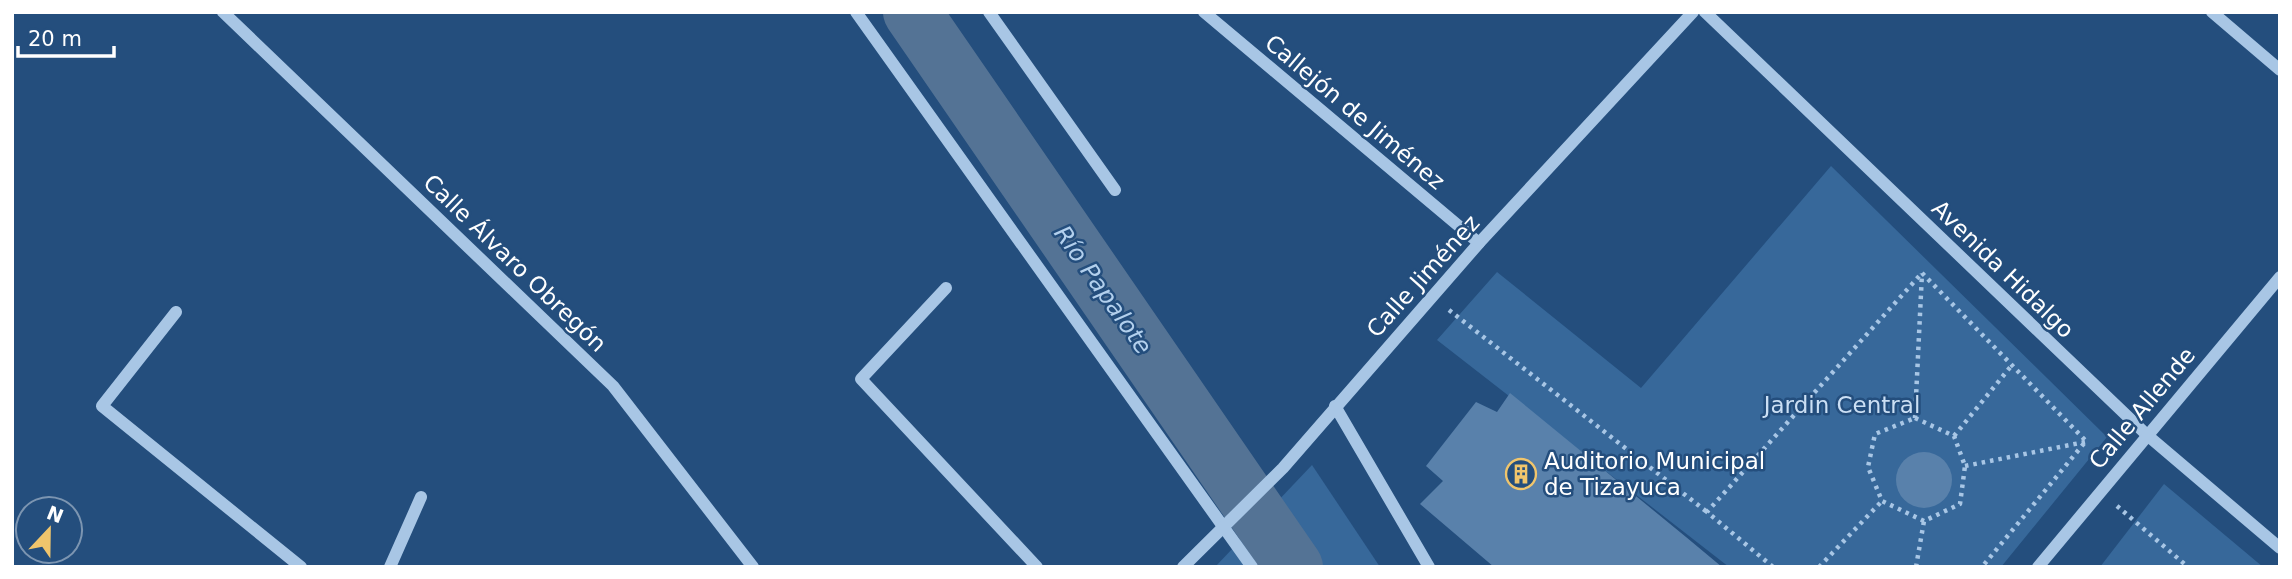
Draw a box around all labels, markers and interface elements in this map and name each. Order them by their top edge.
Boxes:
scale bar [18,14,114,58]
text: 20 m [28,27,82,51]
street label: Callejón de Jiménez [1260,29,1450,195]
street label: Calle Álvaro Obregón [418,168,612,357]
street label: Avenida Hidalgo [1927,195,2079,343]
street label: Calle Jiménez [1362,210,1484,342]
water label: Río Papalote [1048,220,1158,360]
street label: Calle Allende [2084,342,2200,474]
park label: Jardin Central [1762,392,1920,418]
place label: Auditorio Municipal de Tizayuca [1544,448,1765,500]
building icon: Auditorio Municipal de Tizayuca [1504,457,1538,491]
north arrow [14,495,84,565]
text: N [44,501,67,527]

